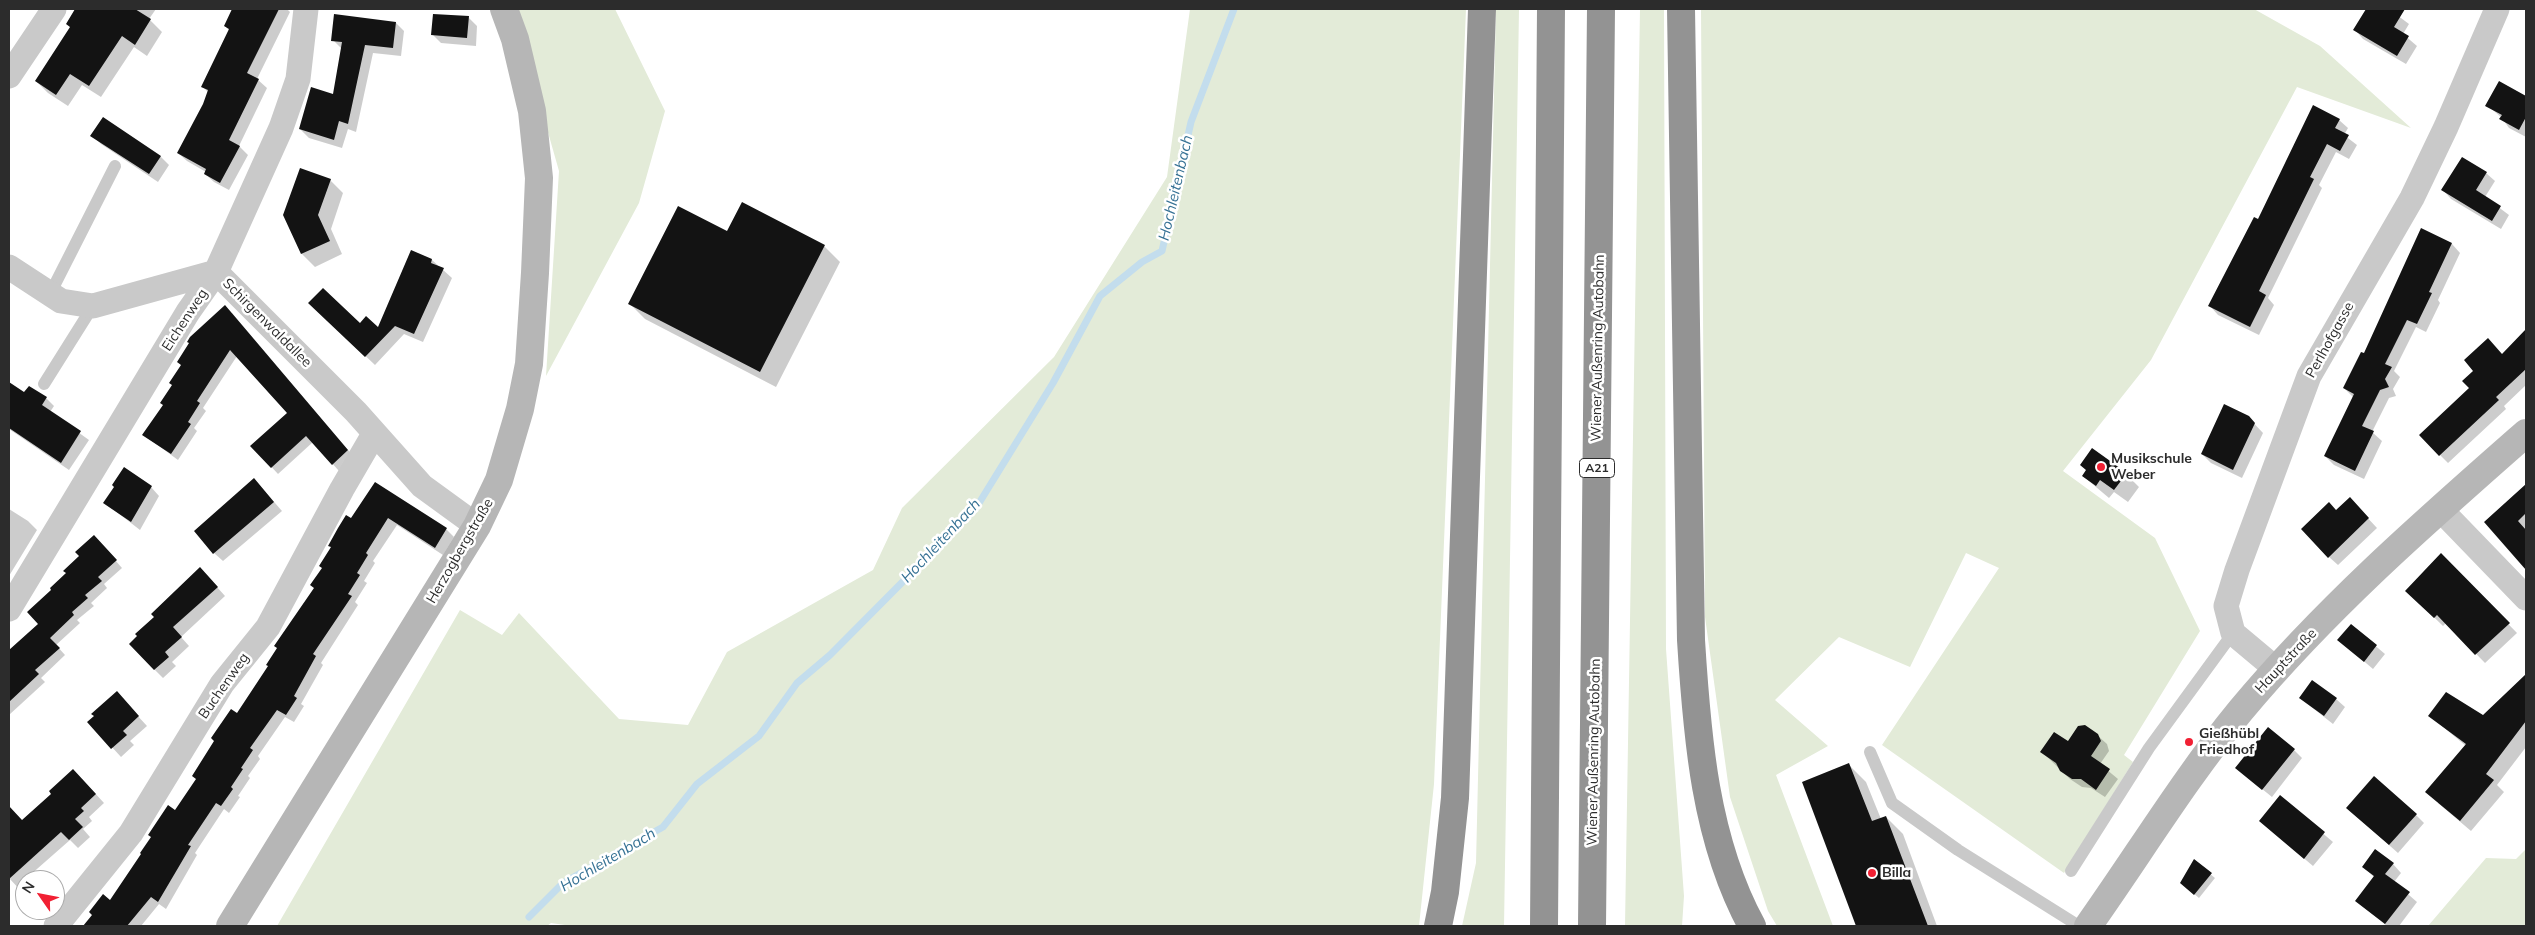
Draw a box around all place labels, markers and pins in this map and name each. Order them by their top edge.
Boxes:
place label: Musikschule Weber [2111,451,2192,484]
marker: Musikschule Weber [2095,461,2107,473]
place label: Gießhübl Friedhof [2199,726,2259,759]
marker: Gießhübl Friedhof [2183,736,2195,748]
place label: Billa [1882,865,1911,881]
marker: Billa [1866,867,1878,879]

